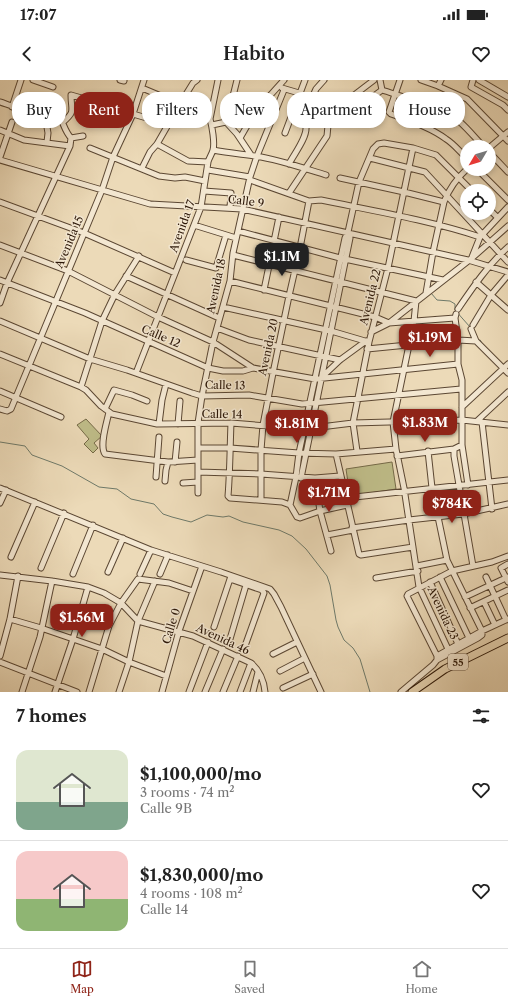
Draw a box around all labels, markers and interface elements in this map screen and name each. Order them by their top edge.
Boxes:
text: 17:07 [20,5,56,24]
icon: back [16,43,38,65]
text: Habito [223,43,285,65]
icon: heart [470,43,492,65]
chip: Buy [12,92,66,128]
chip: Rent [74,92,134,128]
chip: Filters [142,92,212,128]
chip: New [220,92,279,128]
chip: Apartment [287,92,386,128]
chip: House [394,92,465,128]
north arrow [460,140,496,176]
map controls [460,140,496,220]
button: locate [460,184,496,220]
street label: Calle 9 [227,192,265,210]
street label: Avenida 17 [166,197,198,255]
street label: Avenida 15 [51,214,86,271]
pin: $1.1M [254,243,310,277]
text: $1.1M [264,248,300,264]
street label: Avenida 18 [203,257,229,316]
street label: Avenida 22 [356,267,384,328]
street label: Avenida 20 [255,317,281,378]
street label: Calle 12 [139,322,183,350]
pin: $1.19M [397,324,463,358]
text: $1.19M [408,329,452,345]
street label: Calle 13 [205,378,245,392]
street label: Calle 14 [201,407,243,421]
pin: $1.83M [392,409,458,443]
pin: $1.81M [264,410,330,444]
text: $1.83M [402,414,448,430]
text: $1.81M [275,415,319,431]
pin: $1.71M [296,479,362,513]
text: $1.71M [308,484,351,500]
pin: $784K [424,490,480,524]
text: $784K [432,495,472,511]
street label: Avenida 23 [424,583,461,642]
pin: $1.56M [49,604,115,638]
street label: Calle 0 [159,606,183,646]
text: $1.56M [59,609,105,625]
street label: Avenida 46 [193,620,253,658]
road number: 55 [448,654,468,670]
icon: filters [470,705,492,727]
text: 7 homes [16,706,87,726]
text: $1,100,000/mo [140,764,262,784]
icon: home [48,766,96,814]
icon: heart [470,779,492,801]
text: 3 rooms · 74 m² [140,784,235,800]
text: Calle 9B [140,800,192,816]
text: $1,830,000/mo [140,865,263,885]
icon: home [48,867,96,915]
icon: heart [470,880,492,902]
text: 4 rooms · 108 m² [140,885,243,901]
text: Calle 14 [140,901,188,917]
tab: Map [70,958,94,996]
tab: Saved [234,958,265,996]
tab: Home [405,958,438,996]

